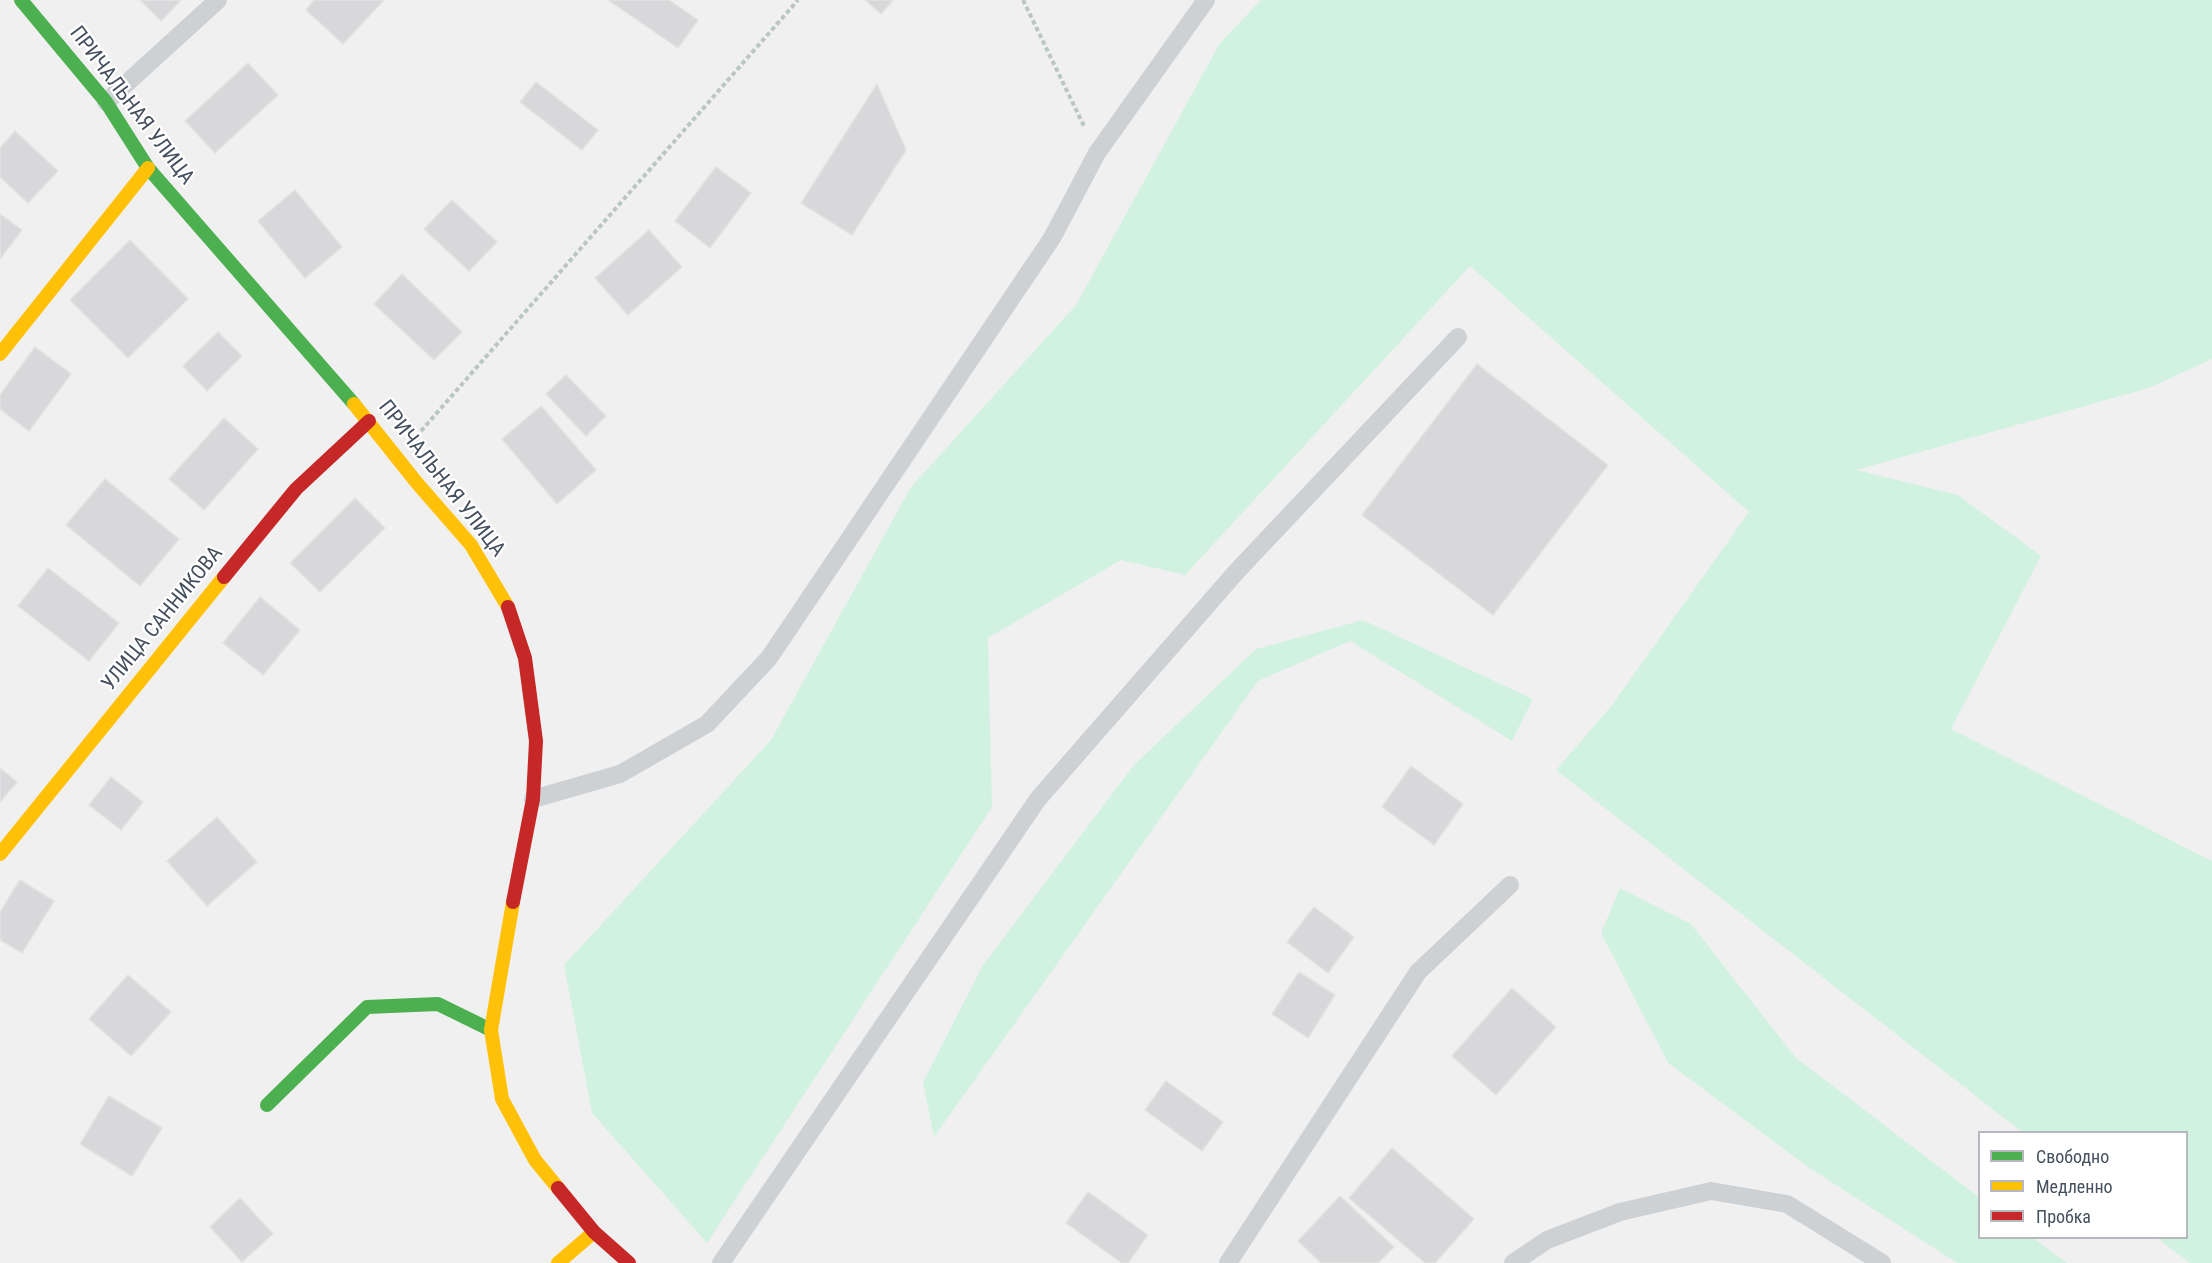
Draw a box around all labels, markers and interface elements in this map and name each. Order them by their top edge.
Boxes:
street label: ПРИЧАЛЬНАЯ УЛИЦА [63,22,199,190]
street label: ПРИЧАЛЬНАЯ УЛИЦА [372,396,510,562]
street label: УЛИЦА САННИКОВА [97,542,229,696]
legend [1978,1131,2188,1239]
text: Свободно [2036,1146,2109,1167]
text: Медленно [2036,1176,2113,1197]
text: Пробка [2036,1206,2091,1227]

